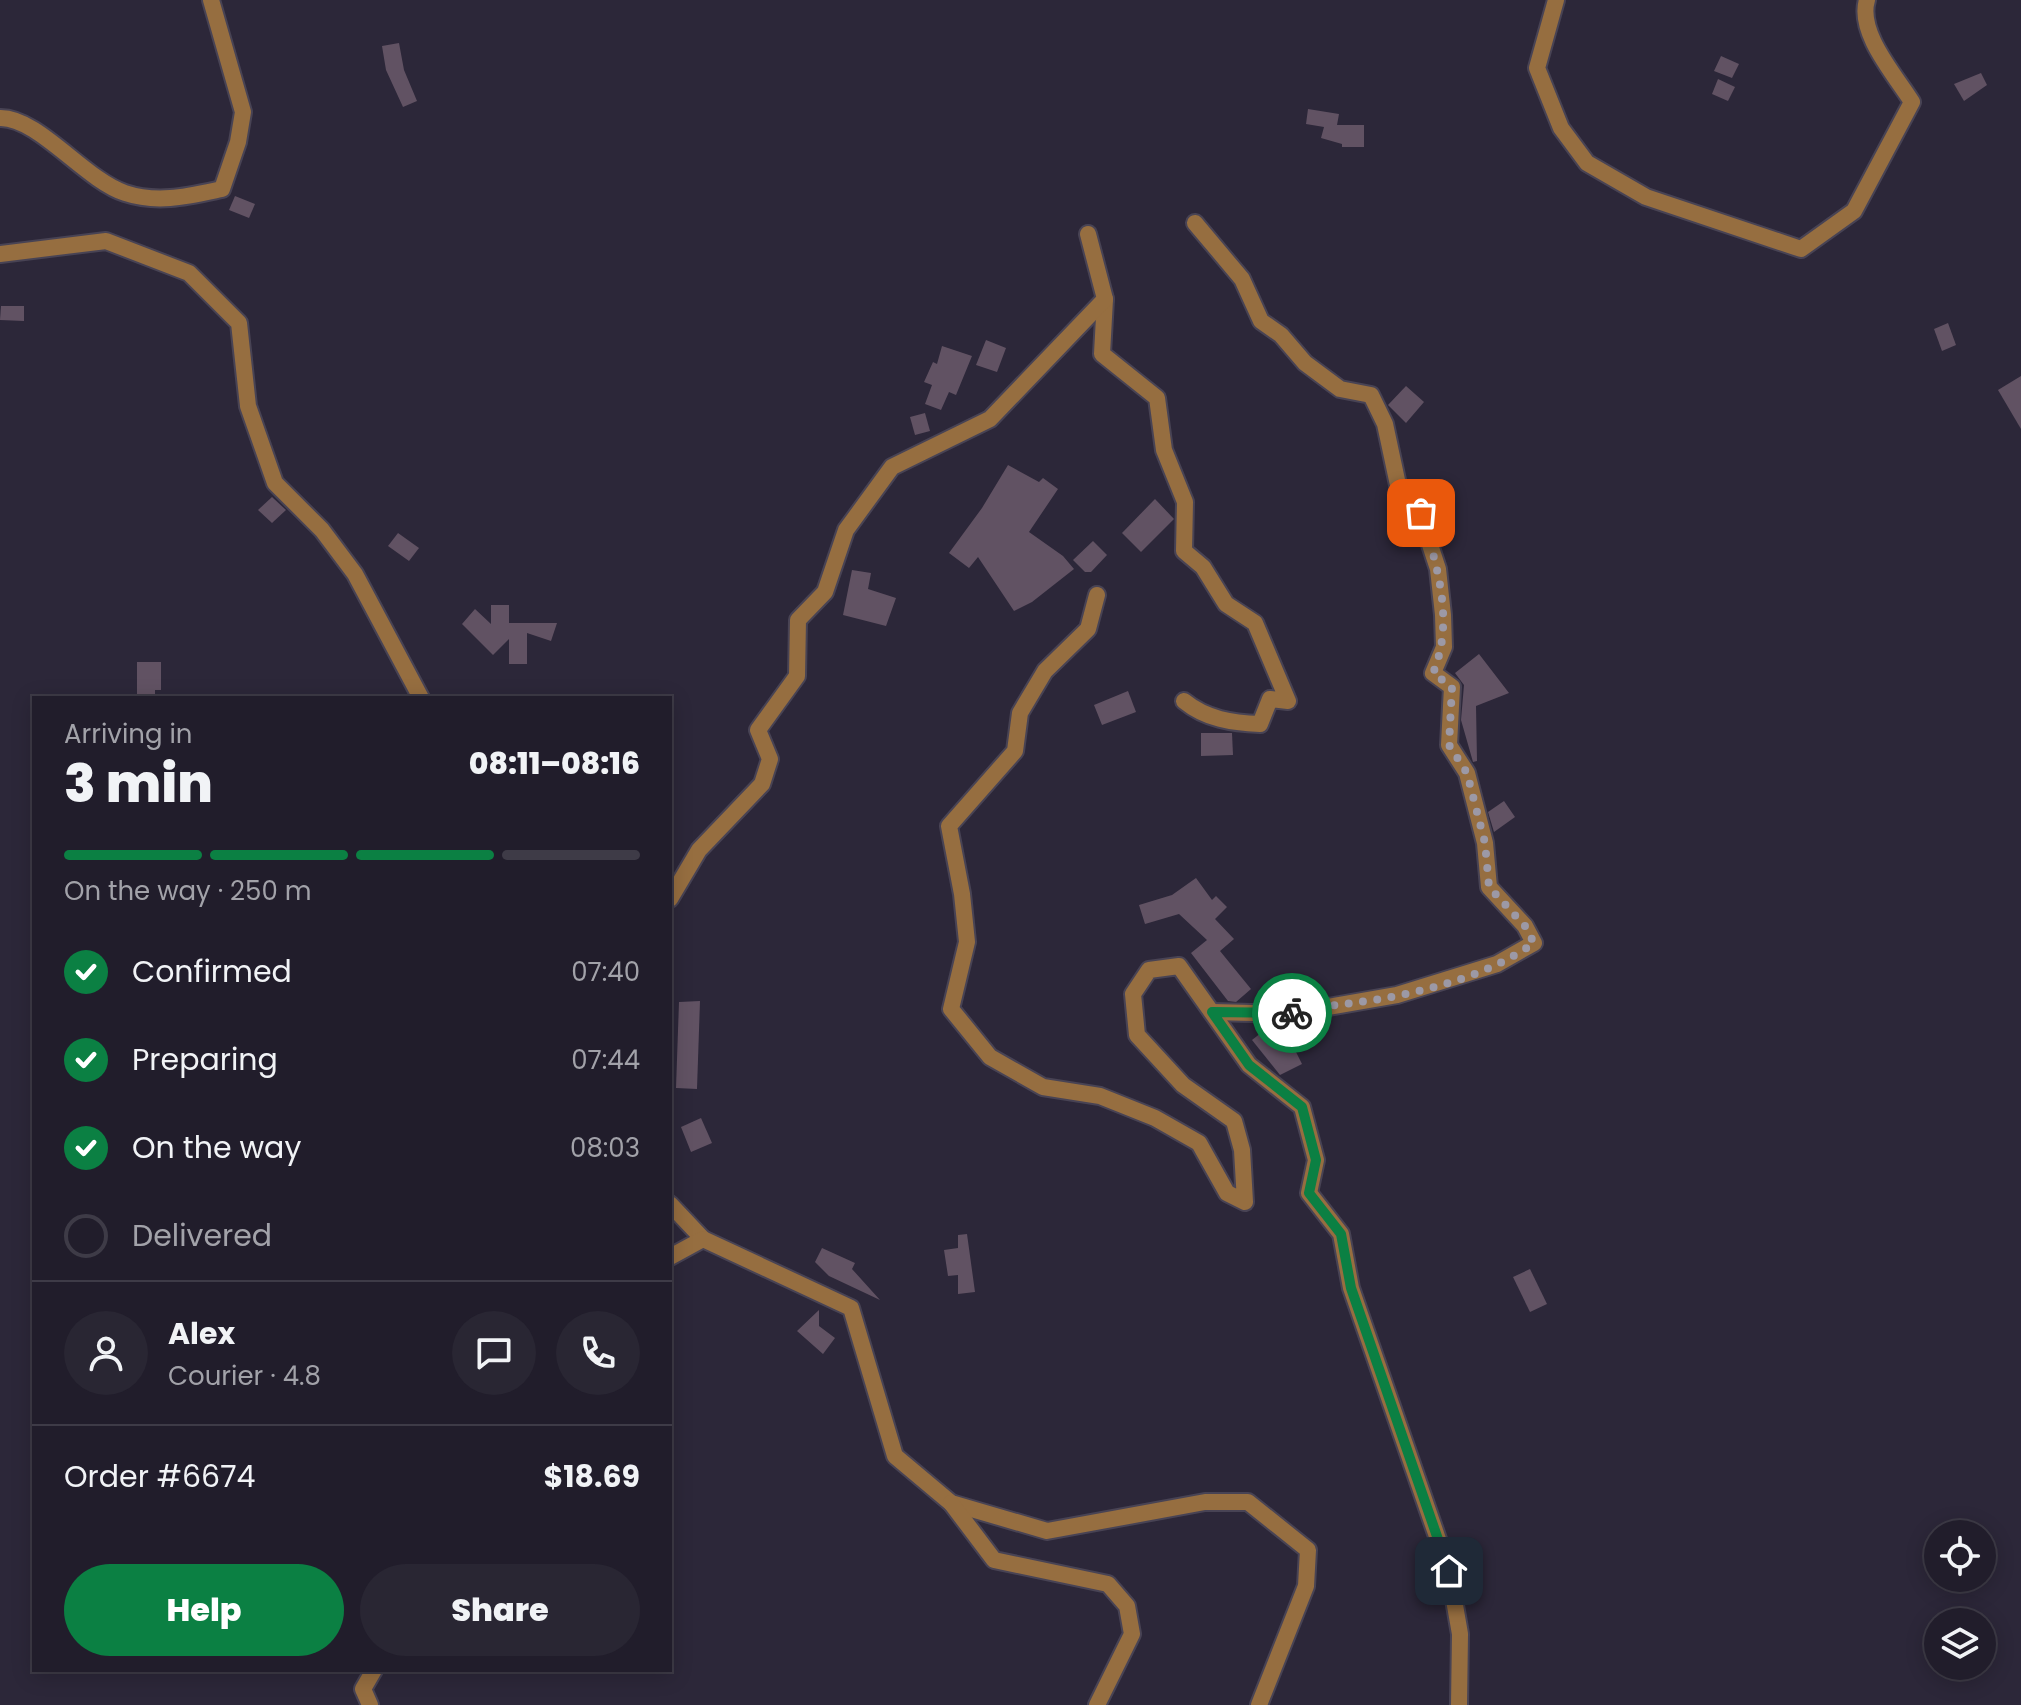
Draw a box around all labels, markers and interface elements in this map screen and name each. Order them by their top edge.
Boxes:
pin [1387,479,1455,547]
icon: bag [1399,491,1443,535]
text: Arriving in [64,716,193,752]
text: 08:11–08:16 [469,742,640,785]
text: 3 min [64,747,213,820]
text: On the way · 250 m [64,873,311,909]
icon: check [64,950,108,994]
text: Confirmed [132,950,292,993]
text: 07:40 [571,954,640,990]
courier [1252,973,1332,1053]
icon: bike [1270,991,1314,1035]
icon: check [64,1038,108,1082]
text: Preparing [132,1038,278,1081]
text: 07:44 [571,1042,640,1078]
icon: check [64,1126,108,1170]
text: On the way [132,1126,301,1169]
text: 08:03 [570,1130,640,1166]
text: Delivered [132,1214,272,1257]
button: person [64,1311,148,1395]
button: chat [452,1311,536,1395]
button: phone [556,1311,640,1395]
text: Alex [168,1312,235,1355]
text: Courier · 4.8 [168,1358,321,1394]
text: Order #6674 [64,1455,255,1498]
text: $18.69 [544,1455,640,1498]
map controls [1924,1520,1996,1680]
button: locate [1924,1520,1996,1592]
pin [1415,1537,1483,1605]
icon: home [1427,1549,1471,1593]
button: Help [64,1564,344,1656]
button: Share [360,1564,640,1656]
button: layers [1924,1608,1996,1680]

